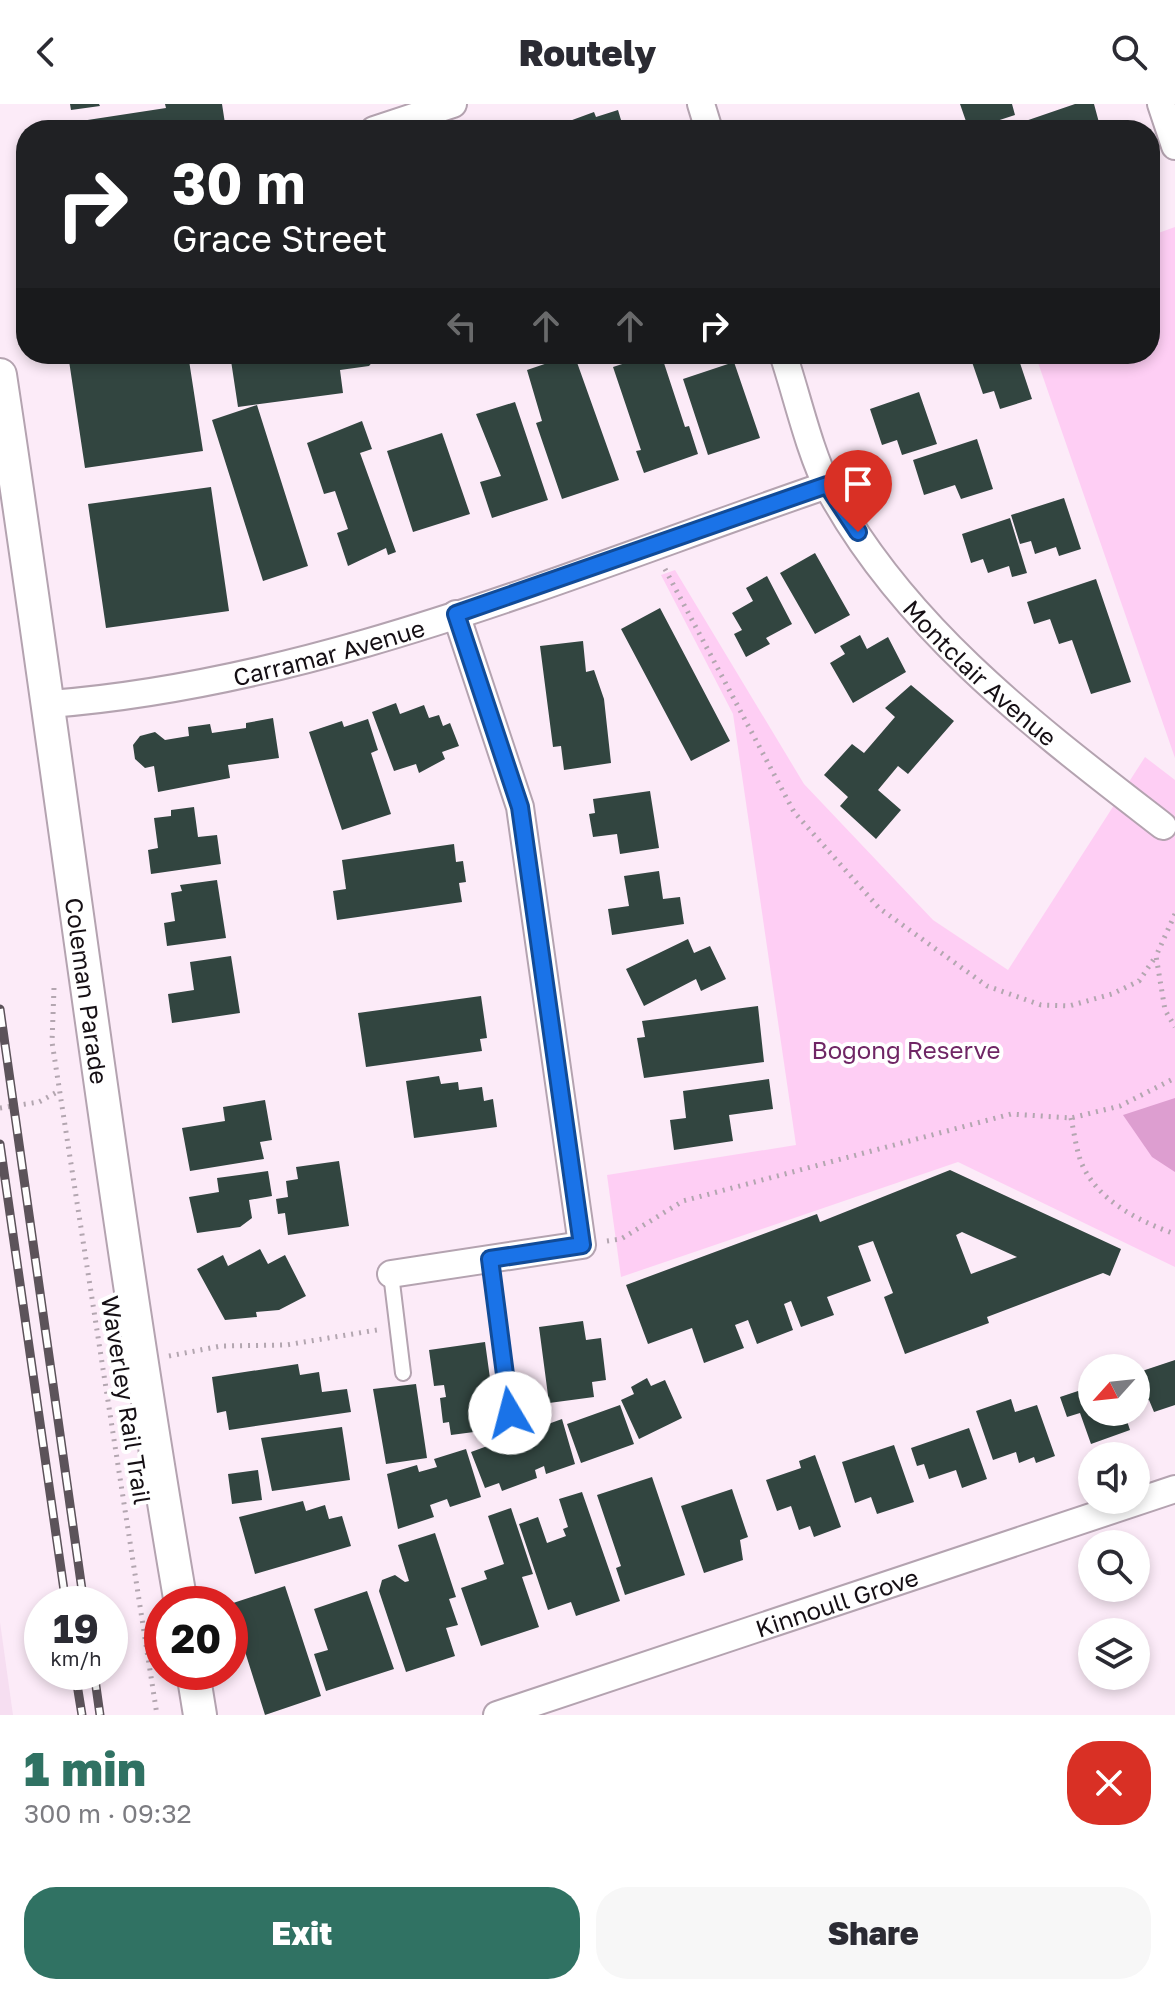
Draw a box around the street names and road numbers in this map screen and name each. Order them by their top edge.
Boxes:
street label: Montclair Avenue [898,593,1063,751]
street label: Carramar Avenue [230,612,428,691]
street label: Coleman Parade [60,896,115,1086]
street label: Waverley Rail Trail [96,1294,158,1506]
street label: Kinnoull Grove [752,1561,922,1642]

